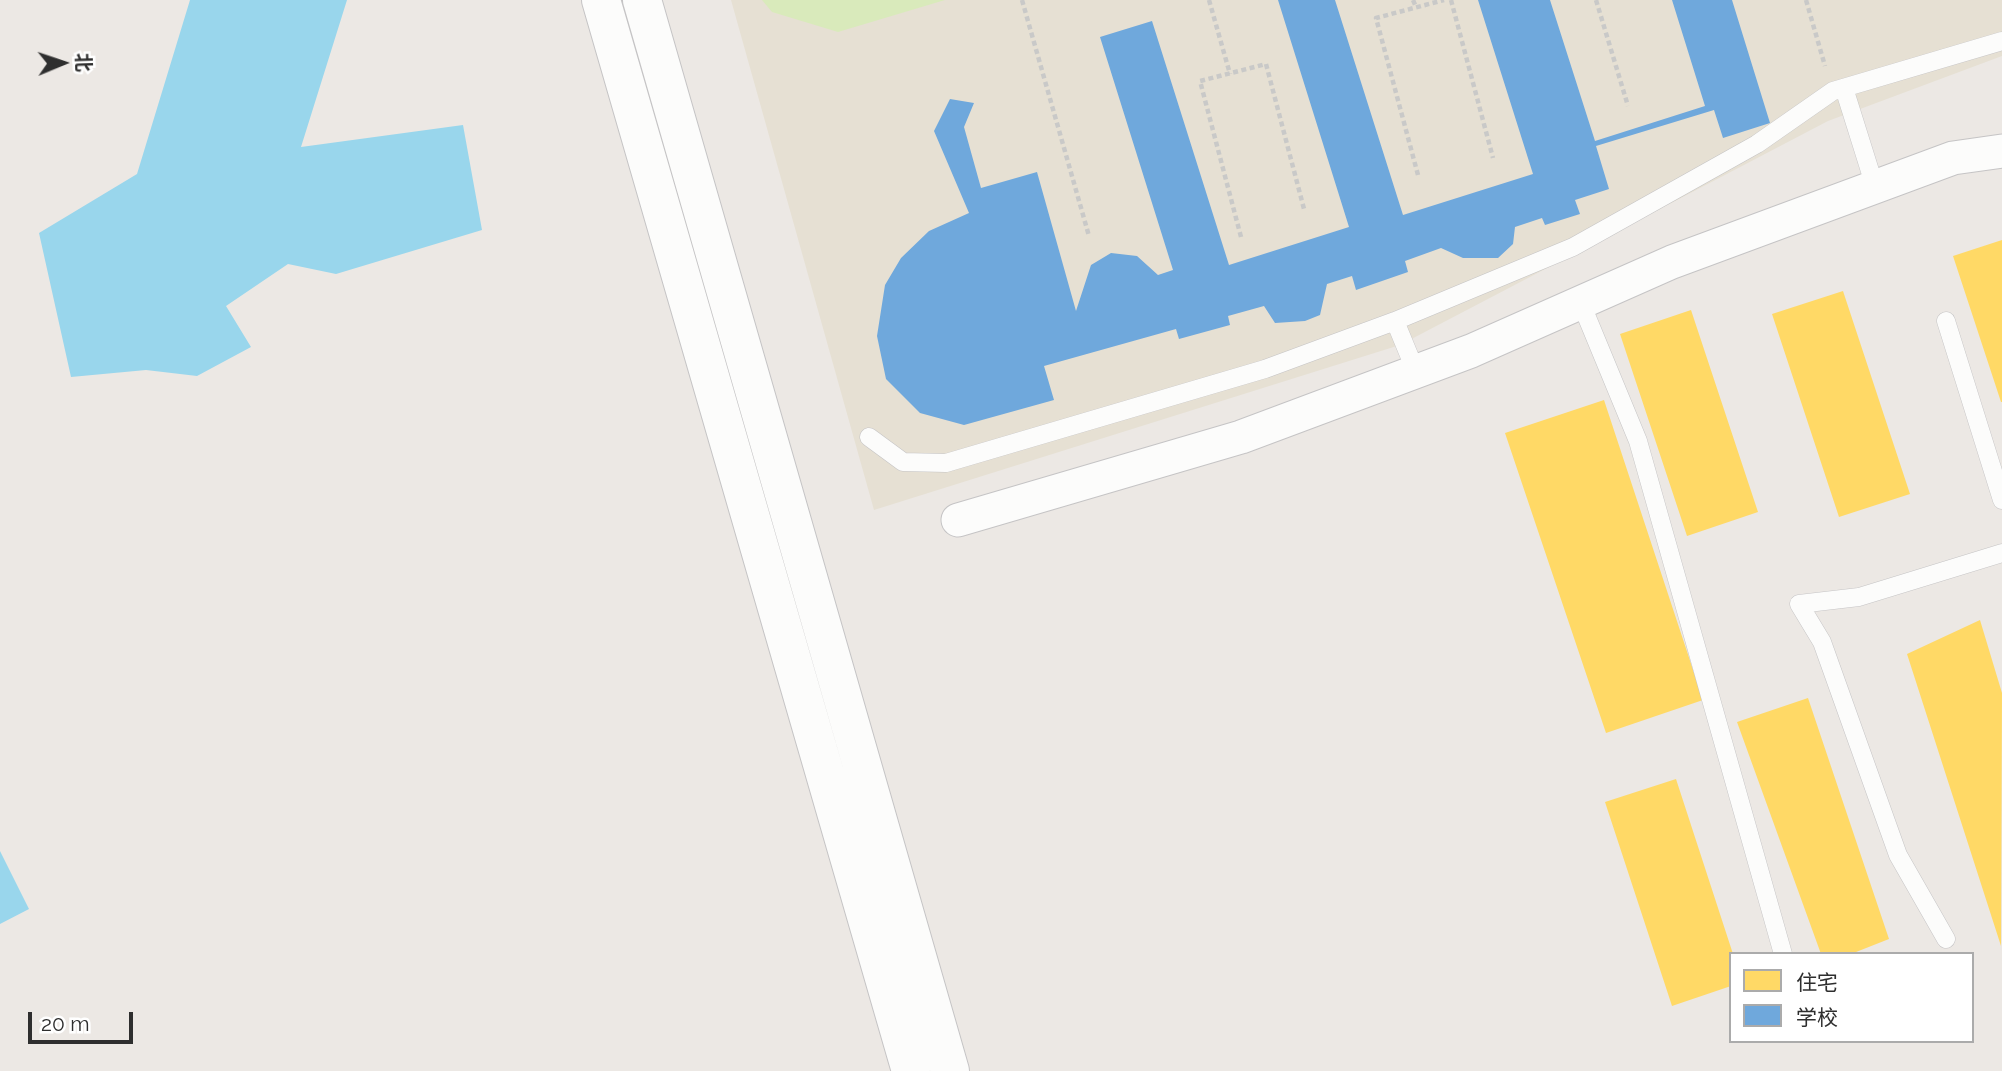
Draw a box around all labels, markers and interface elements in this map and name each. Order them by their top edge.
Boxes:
north arrow [28,28,98,98]
text: 北 [73,52,95,72]
legend [1729,952,1974,1043]
text: 住宅 [1796,970,1838,995]
scale bar [32,998,136,1042]
text: 学校 [1796,1005,1838,1030]
text: 20 m [41,1011,89,1036]

